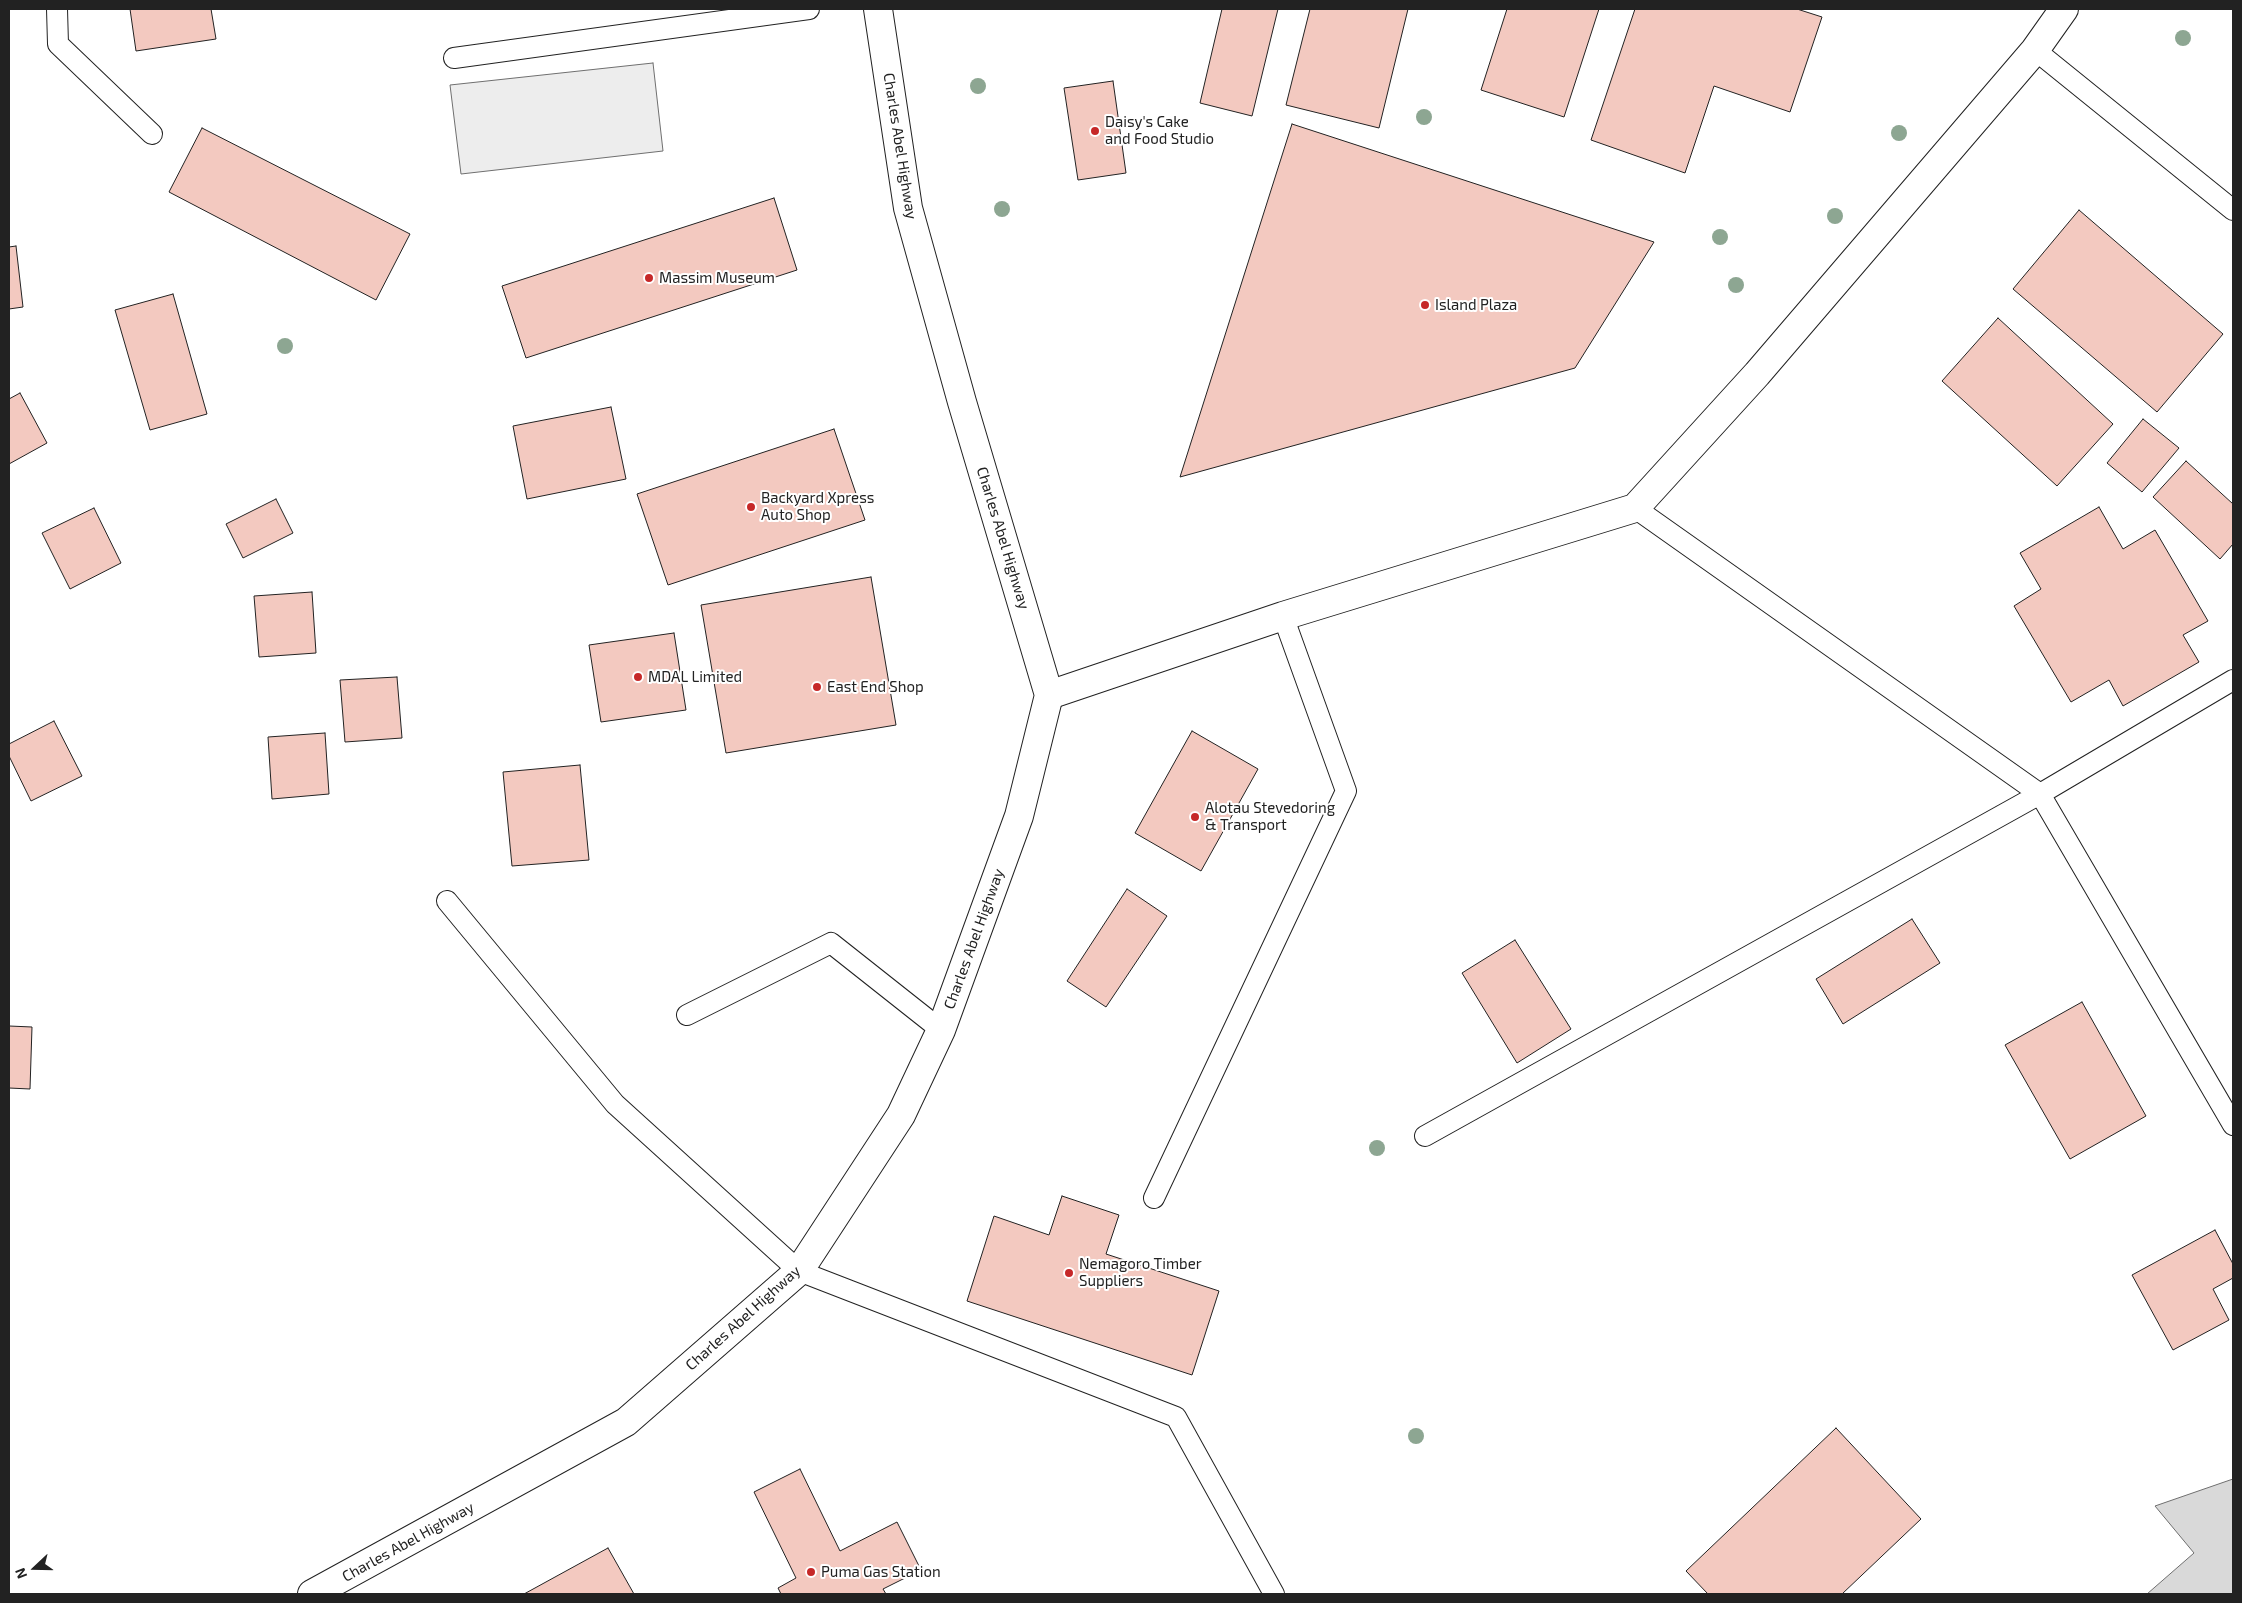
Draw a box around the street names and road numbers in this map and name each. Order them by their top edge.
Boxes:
street label: Charles Abel Highway [880,71,920,221]
street label: Charles Abel Highway [973,465,1033,611]
street label: Charles Abel Highway [940,866,1008,1012]
street label: Charles Abel Highway [682,1262,804,1374]
street label: Charles Abel Highway [339,1498,477,1586]

